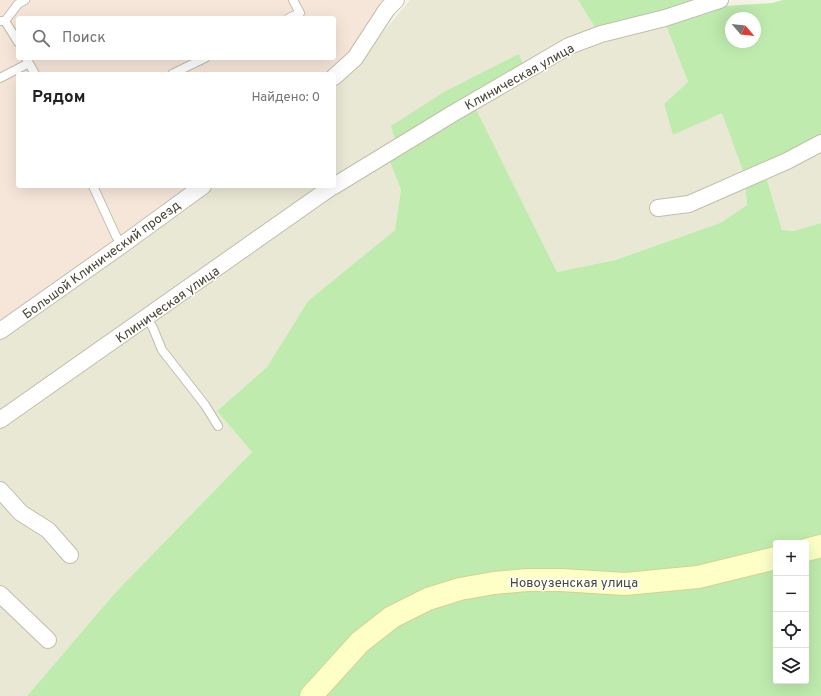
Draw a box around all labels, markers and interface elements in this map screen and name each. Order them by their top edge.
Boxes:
north arrow [725,12,761,48]
search box [16,16,336,60]
icon: search [30,27,52,49]
text: Поиск [62,29,106,48]
street label: Клиническая улица [462,41,578,115]
text: Рядом [32,87,85,109]
text: Найдено: 0 [252,90,320,106]
street label: Большой Клинический проезд [20,198,185,323]
street label: Клиническая улица [113,264,223,347]
map controls [773,540,809,684]
button: + [773,540,809,576]
street label: Новоузенская улица [510,576,638,592]
button: − [773,576,809,612]
button: locate [773,612,809,648]
button: layers [773,648,809,684]

